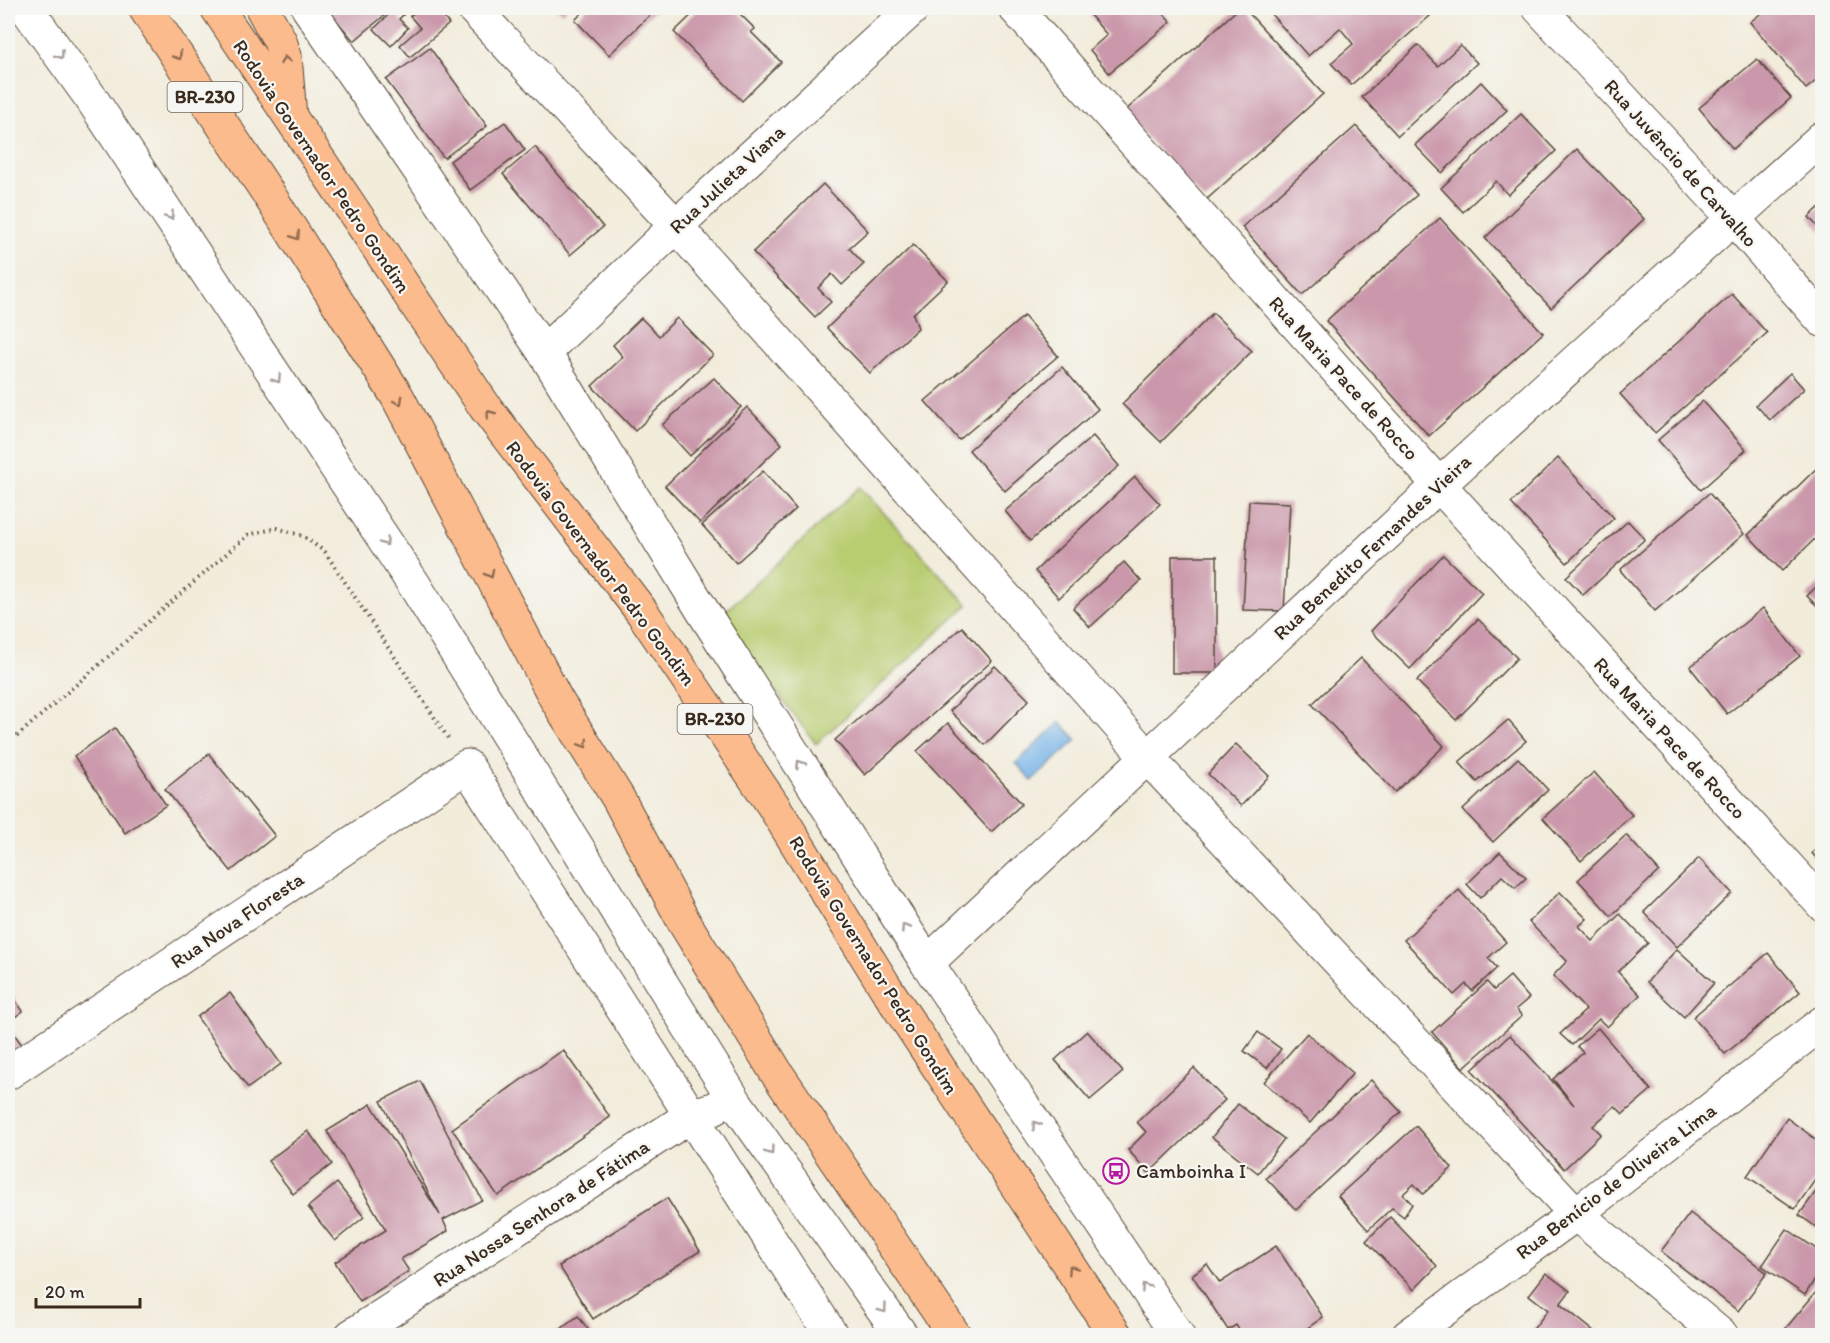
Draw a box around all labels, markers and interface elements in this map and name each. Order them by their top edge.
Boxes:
street label: Rodovia Governador Pedro Gondim [228,35,416,297]
one-way arrow [53,48,64,59]
one-way arrow [170,50,182,60]
one-way arrow [279,55,292,65]
street label: Rua Juvêncio de Carvalho [1599,74,1763,252]
road number: BR-230 [168,82,242,112]
street label: Rua Julieta Viana [664,119,790,239]
one-way arrow [162,210,173,221]
one-way arrow [288,230,300,240]
street label: Rua Maria Pace de Rocco [1264,291,1424,465]
one-way arrow [270,373,282,383]
one-way arrow [392,395,404,405]
one-way arrow [486,410,497,421]
street label: Rodovia Governador Pedro Gondim [501,436,701,690]
street label: Rua Benedito Fernandes Vieira [1268,449,1476,645]
one-way arrow [378,535,389,546]
one-way arrow [483,567,495,578]
street label: Rua Maria Pace de Rocco [1589,652,1751,824]
road number: BR-230 [678,704,752,734]
one-way arrow [577,738,589,748]
one-way arrow [796,759,807,770]
street label: Rodovia Governador Pedro Gondim [784,831,964,1099]
street label: Rua Nova Floresta [166,866,309,973]
one-way arrow [901,924,912,935]
street label: Rua Benício de Oliveira Lima [1511,1097,1721,1264]
one-way arrow [1032,1121,1043,1132]
street label: Rua Nossa Senhora de Fátima [428,1134,654,1292]
one-way arrow [763,1144,774,1155]
bus stop icon: Camboinha I [1101,1156,1131,1186]
place label: Camboinha I [1136,1159,1246,1183]
one-way arrow [1068,1265,1079,1276]
scale bar [36,1271,140,1309]
text: 20 m [45,1281,85,1303]
one-way arrow [1141,1283,1152,1294]
one-way arrow [876,1303,887,1314]

